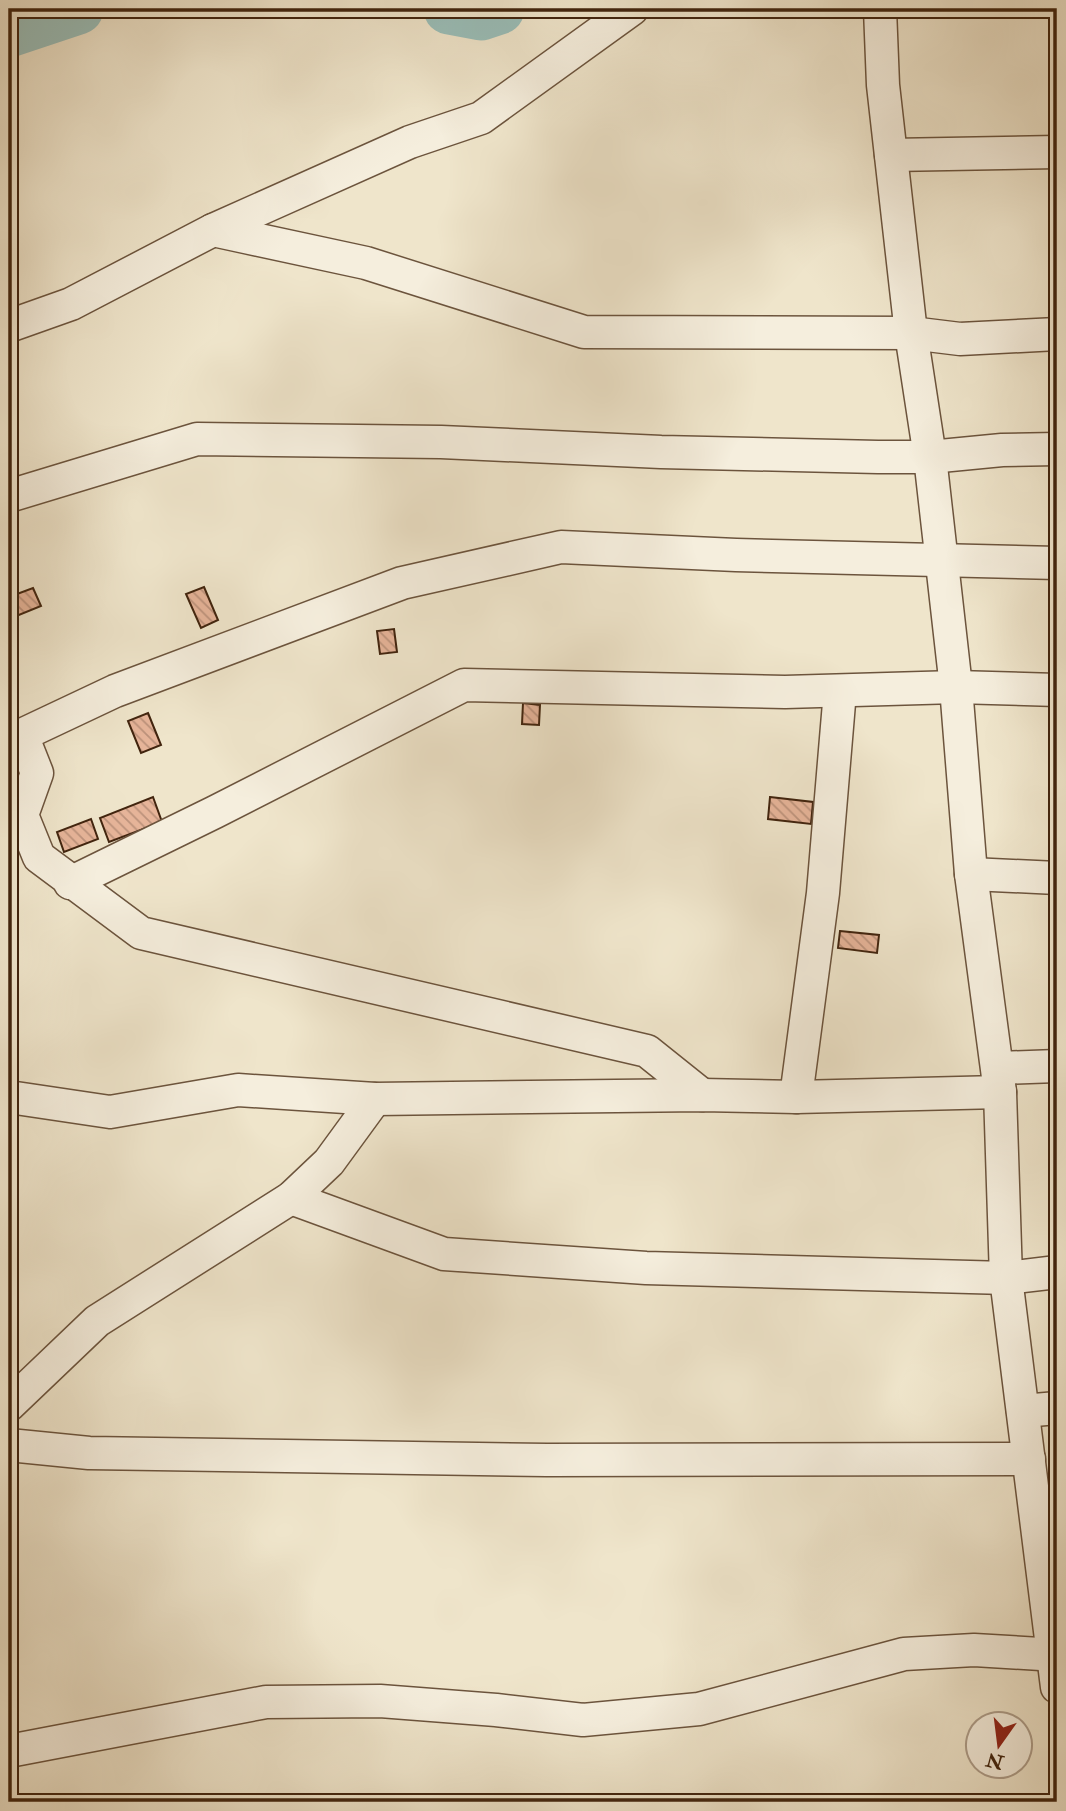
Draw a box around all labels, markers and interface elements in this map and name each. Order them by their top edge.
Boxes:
north arrow [964,1710,1034,1780]
text: N [983,1747,1007,1774]

